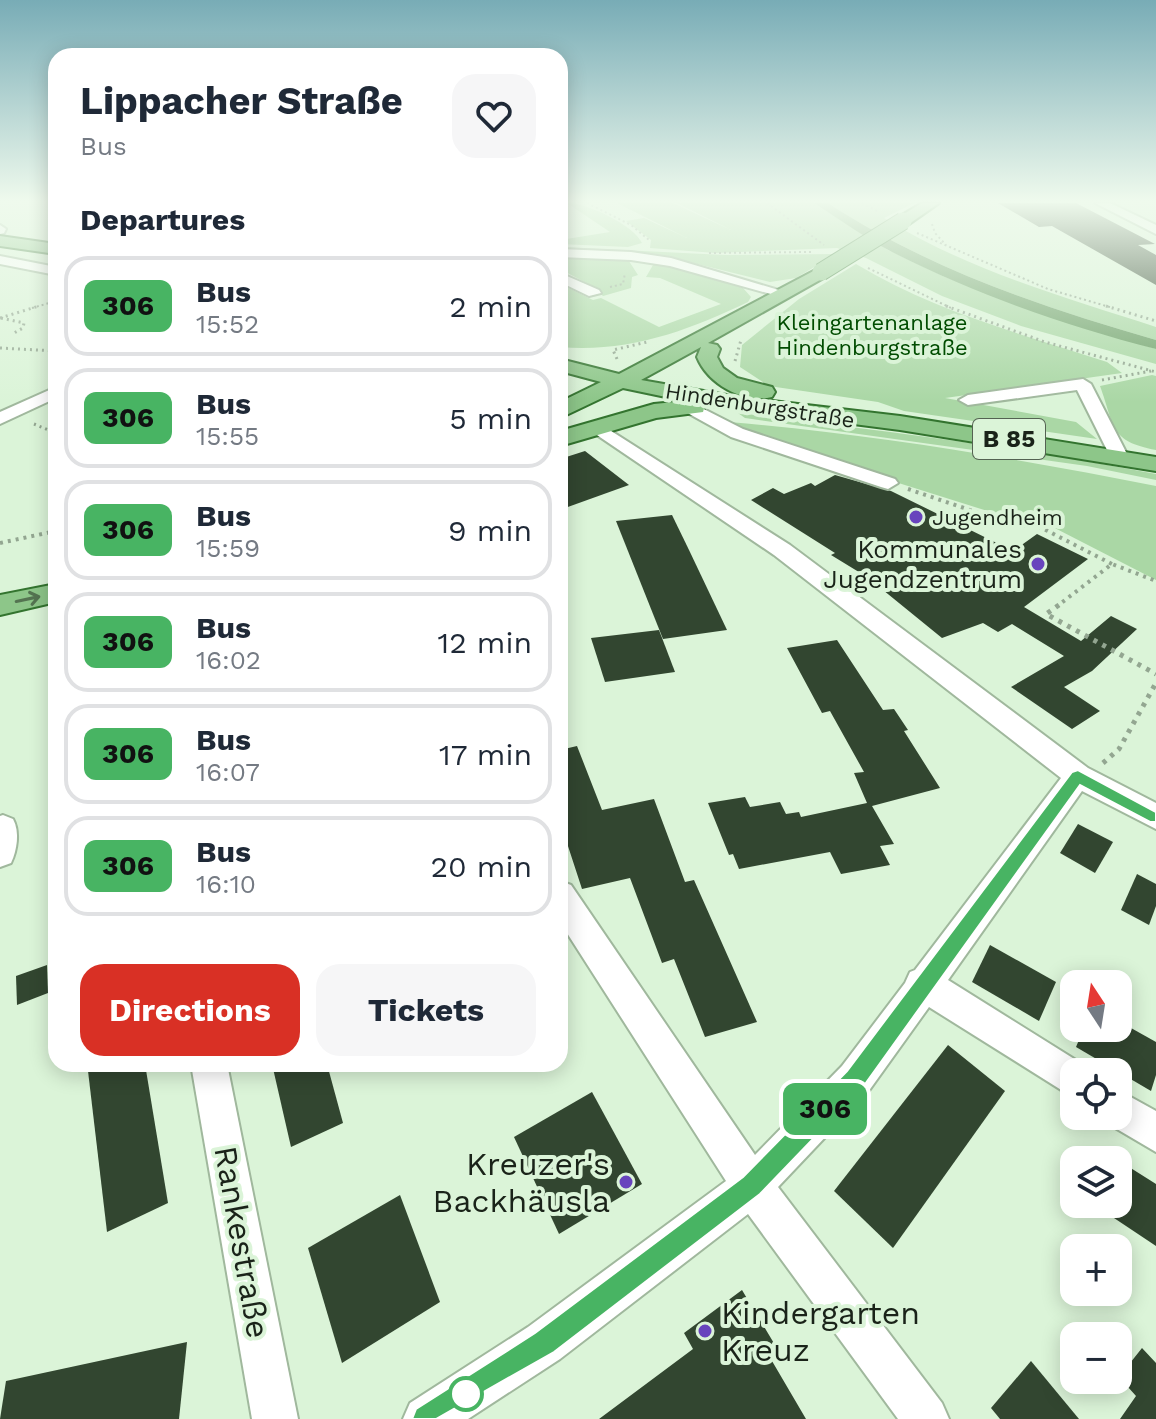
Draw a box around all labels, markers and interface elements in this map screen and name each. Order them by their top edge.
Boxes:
button: heart [452,74,536,158]
text: Lippacher Straße [80,79,403,123]
text: Bus [80,131,127,161]
text: Departures [80,202,245,237]
text: Bus [196,274,251,309]
text: 306 [102,289,154,322]
text: 2 min [449,289,532,324]
text: 15:52 [196,309,259,339]
park label: Kleingartenanlage Hindenburgstraße [776,310,968,360]
street label: Hindenburgstraße [663,378,856,433]
text: Bus [196,386,251,421]
text: 306 [102,401,154,434]
text: 5 min [449,401,532,436]
road number: B 85 [973,419,1045,459]
text: 15:55 [196,421,259,451]
text: Bus [196,498,251,533]
place label: Jugendheim [932,505,1063,530]
marker: Jugendheim [907,508,925,526]
text: 306 [102,513,154,546]
text: 9 min [448,513,532,548]
text: 15:59 [196,533,260,563]
place label: Kommunales Jugendzentrum [823,534,1022,594]
marker: Kommunales Jugendzentrum [1029,555,1047,573]
one-way arrow [15,591,40,606]
text: Bus [196,610,251,645]
text: 306 [102,625,154,658]
text: 12 min [437,625,532,660]
text: 16:02 [196,645,261,675]
text: Bus [196,722,251,757]
text: 306 [102,737,154,770]
text: 17 min [439,737,532,772]
text: 16:07 [196,757,260,787]
text: Bus [196,834,251,869]
text: 306 [102,849,154,882]
text: 20 min [430,849,532,884]
text: 16:10 [196,869,256,899]
button: Directions [80,964,300,1056]
button: Tickets [316,964,536,1056]
north arrow [1060,970,1132,1042]
map controls [1060,970,1132,1394]
button: locate [1060,1058,1132,1130]
line badge: 306 [779,1083,871,1135]
text: 306 [799,1092,851,1125]
street label: Rankestraße [206,1143,278,1341]
place label: Kreuzer's Backhäusla [432,1145,610,1220]
button: layers [1060,1146,1132,1218]
marker: Kreuzer's Backhäusla [617,1173,635,1191]
button: + [1060,1234,1132,1306]
place label: Kindergarten Kreuz [721,1294,920,1369]
marker: Kindergarten Kreuz [696,1322,714,1340]
button: − [1060,1322,1132,1394]
unlabelled marker [449,1377,483,1411]

